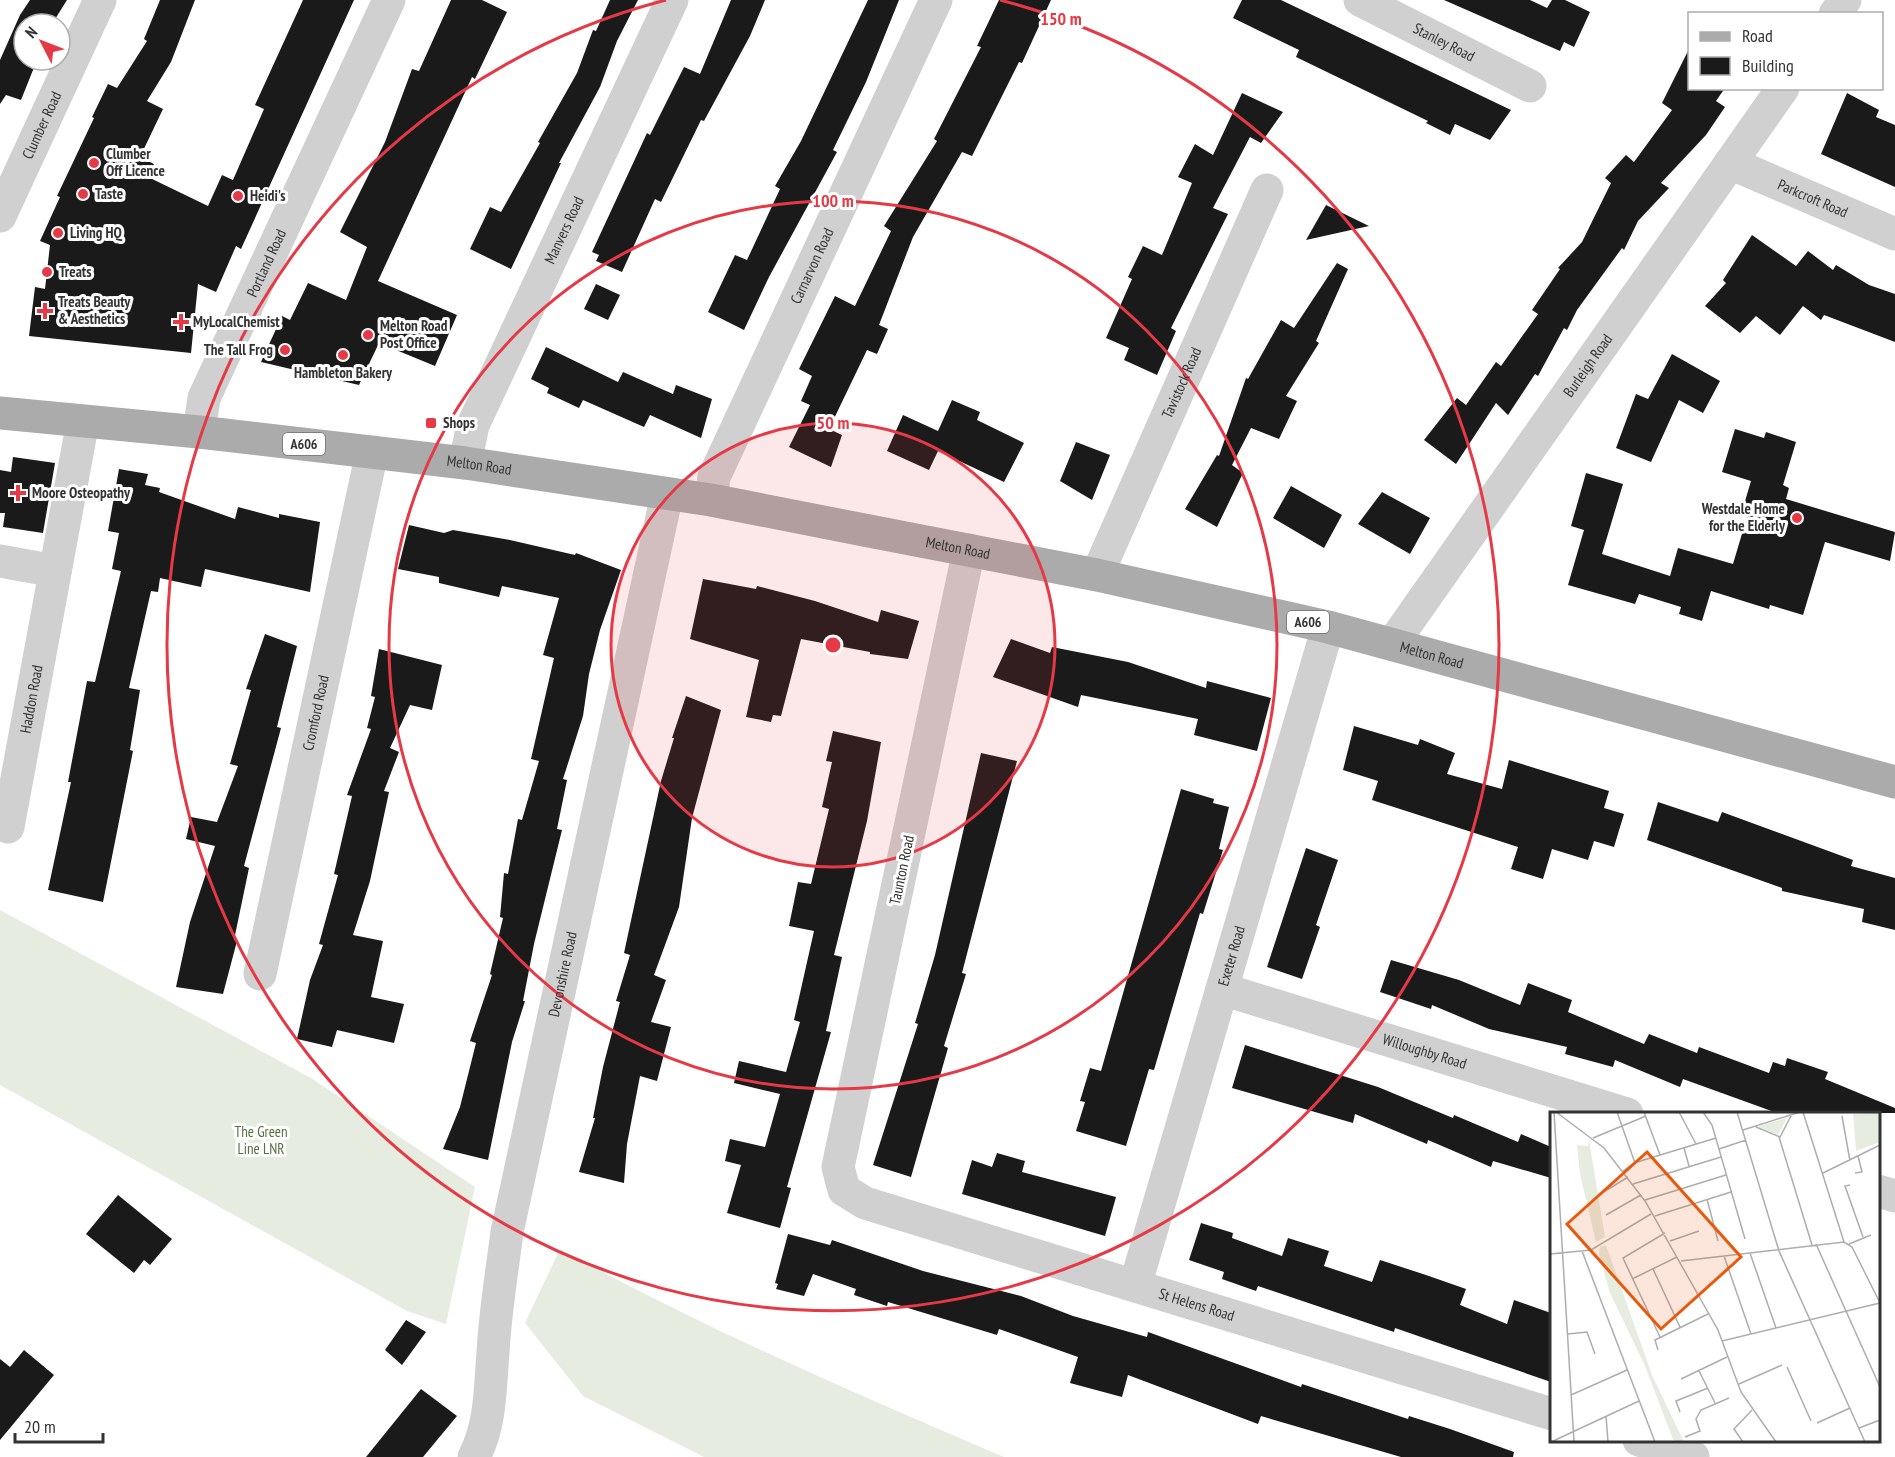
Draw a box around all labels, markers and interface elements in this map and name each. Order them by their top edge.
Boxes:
text: 150 m [1040,7,1082,30]
north arrow [12,12,72,72]
legend [1688,12,1883,90]
street label: Stanley Road [1410,18,1478,66]
text: N [21,22,41,42]
text: Road [1742,24,1773,47]
text: Building [1742,54,1794,77]
street label: Clumber Road [18,88,65,162]
place label: Clumber Off Licence [106,144,165,180]
marker: Clumber Off Licence [87,156,101,170]
street label: Parkcroft Road [1775,175,1851,222]
place label: Taste [95,184,123,203]
place label: Heidi's [250,186,285,205]
marker: Taste [76,187,90,201]
marker: Heidi's [231,189,245,203]
text: 100 m [812,189,854,212]
street label: Manvers Road [540,193,588,267]
place label: Living HQ [70,223,123,242]
street label: Carnarvon Road [786,225,838,307]
marker: Living HQ [51,226,65,240]
street label: Portland Road [242,226,290,300]
place label: Treats [59,262,91,281]
marker: Treats [40,265,54,279]
place label: Treats Beauty & Aesthetics [58,292,131,328]
marker: Treats Beauty & Aesthetics [36,302,54,320]
place label: MyLocalChemist [193,312,280,331]
marker: MyLocalChemist [174,315,188,329]
place label: Melton Road Post Office [380,316,448,352]
marker: Melton Road Post Office [361,328,375,342]
street label: Burleigh Road [1559,330,1616,401]
place label: The Tall Frog [204,340,273,359]
marker: The Tall Frog [278,343,292,357]
street label: Tavistock Road [1157,344,1205,421]
marker: Hambleton Bakery [336,348,350,362]
place label: Hambleton Bakery [294,363,393,382]
text: 50 m [817,411,849,434]
place label: Shops [443,413,475,432]
marker: Shops [424,416,438,430]
road number: A606 [283,433,325,455]
street label: Melton Road [446,451,513,479]
place label: Moore Osteopathy [32,483,131,502]
marker: Moore Osteopathy [9,484,27,502]
place label: Westdale Home for the Elderly [1701,499,1786,535]
marker: Westdale Home for the Elderly [1790,511,1804,525]
street label: Melton Road [924,532,992,563]
road number: A606 [1287,611,1329,633]
centre of rings [823,635,843,655]
street label: Melton Road [1398,637,1466,673]
street label: Haddon Road [16,663,47,735]
street label: Cromford Road [298,673,333,752]
street label: Taunton Road [885,834,918,906]
street label: Exeter Road [1213,923,1249,988]
street label: Devonshire Road [544,930,581,1019]
street label: Willoughby Road [1380,1029,1469,1073]
inset map [1550,1112,1880,1442]
park label: The Green Line LNR [234,1122,288,1158]
street label: St Helens Road [1156,1284,1237,1325]
scale bar [15,1406,104,1444]
text: 20 m [24,1415,56,1438]

